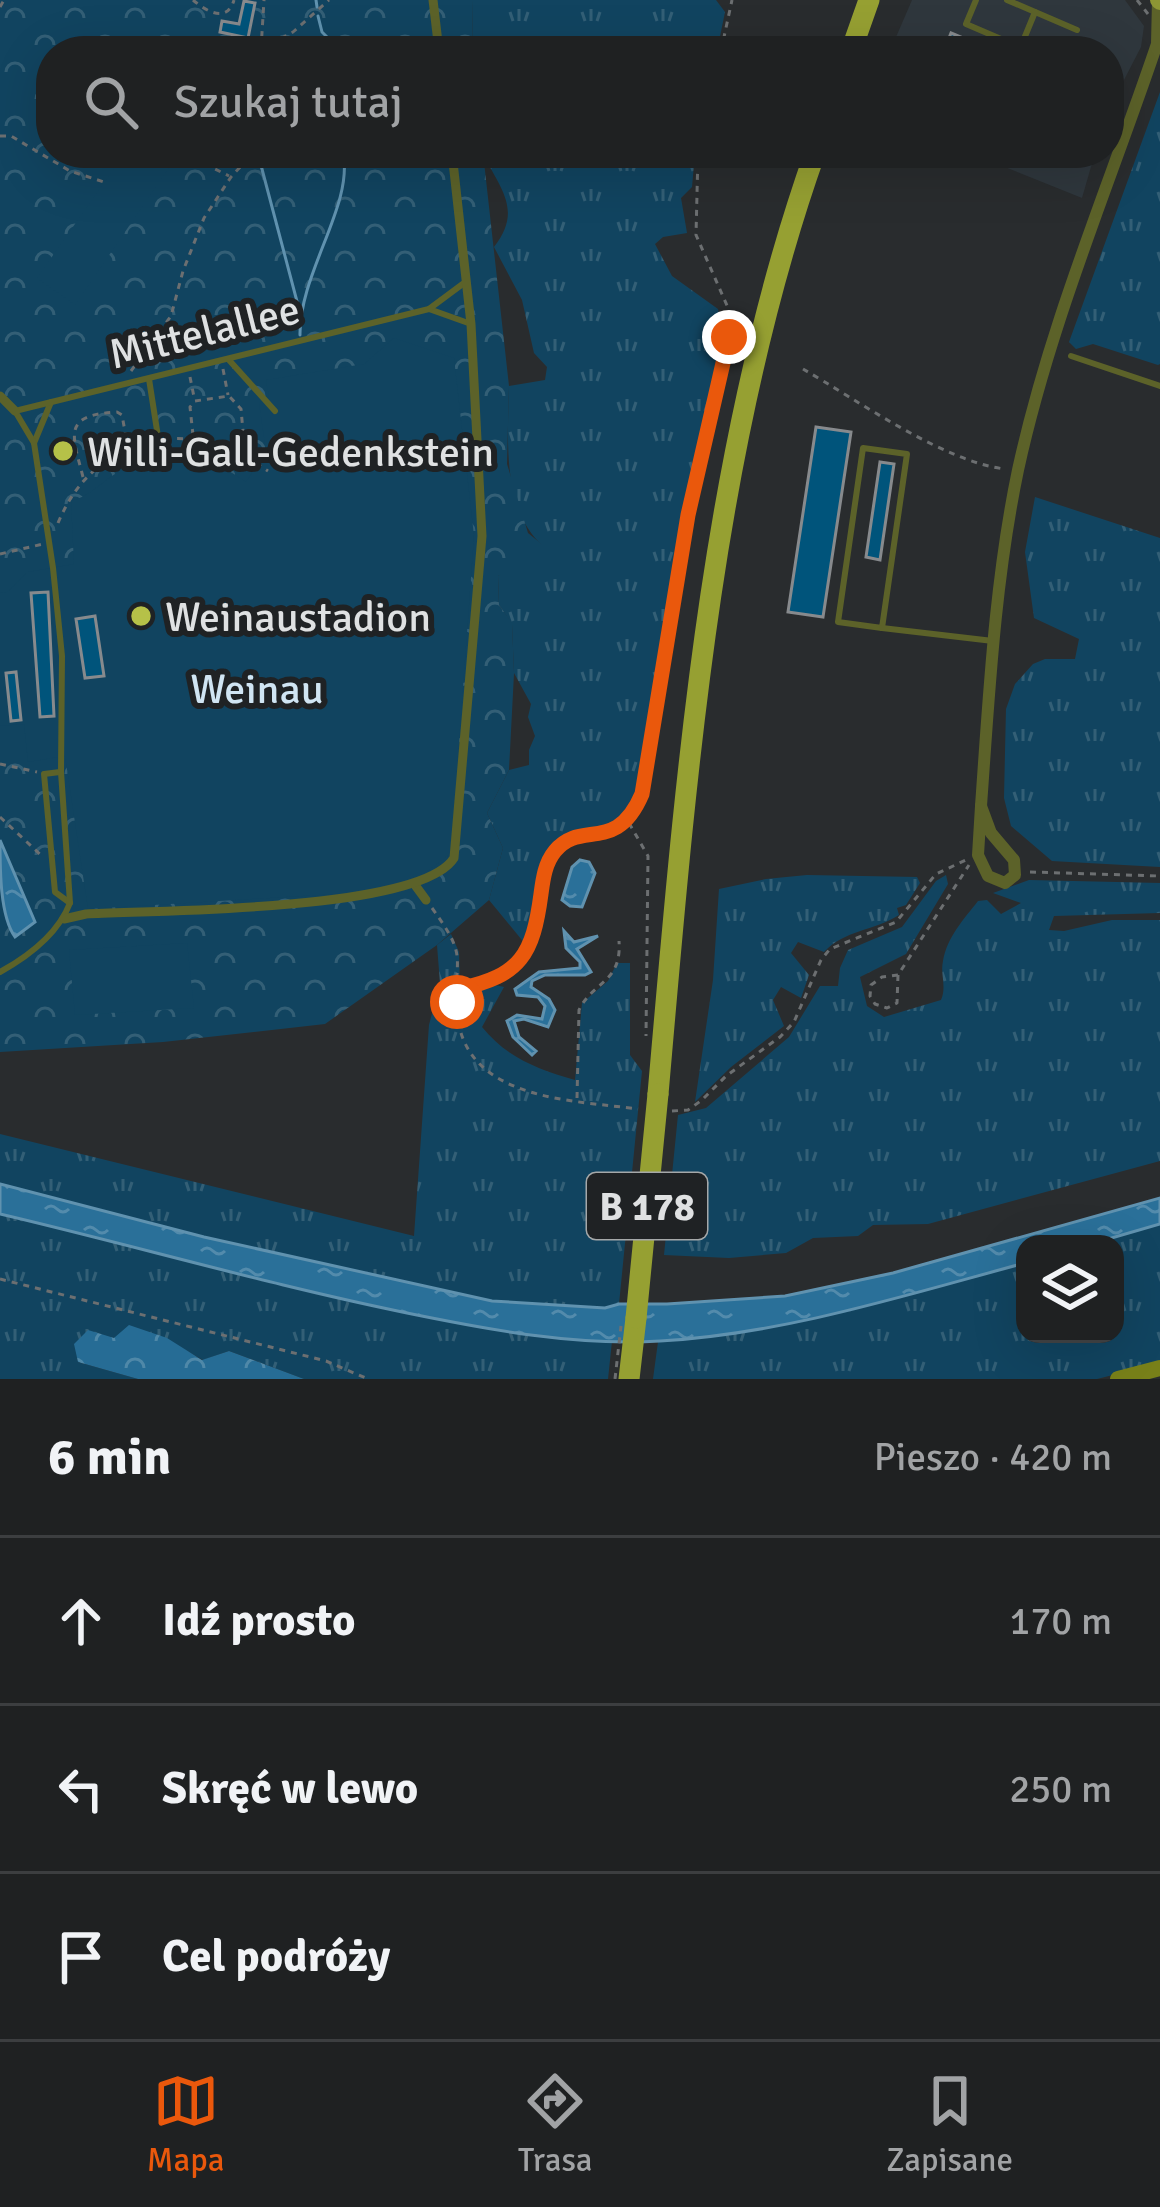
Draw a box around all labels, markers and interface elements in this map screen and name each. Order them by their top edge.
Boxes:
search box [36,36,1124,168]
icon: search [78,69,144,135]
text: Szukaj tutaj [174,75,403,130]
street label: Mittelallee [104,284,305,381]
route end [702,310,756,364]
place label: Willi-Gall-Gedenkstein [87,427,494,478]
marker: Willi-Gall-Gedenkstein [50,438,76,464]
place label: Weinaustadion [165,592,431,643]
marker: Weinaustadion [128,603,154,629]
park label: Weinau [190,664,324,715]
route start [430,975,484,1029]
road number: B 178 [587,1173,707,1239]
map controls [1016,1235,1124,1343]
button: layers [1016,1235,1124,1343]
text: 6 min [48,1426,171,1489]
text: Pieszo · 420 m [874,1433,1112,1481]
icon: ahead [48,1588,114,1654]
text: Idź prosto [162,1593,355,1648]
text: 170 m [1009,1597,1112,1645]
icon: left [48,1756,114,1822]
text: Skręć w lewo [162,1761,418,1816]
text: 250 m [1009,1765,1112,1813]
icon: arrive [48,1924,114,1990]
text: Cel podróży [162,1929,390,1984]
tab: Mapa [147,2068,224,2181]
tab: Trasa [518,2068,593,2181]
tab: Zapisane [886,2068,1013,2181]

